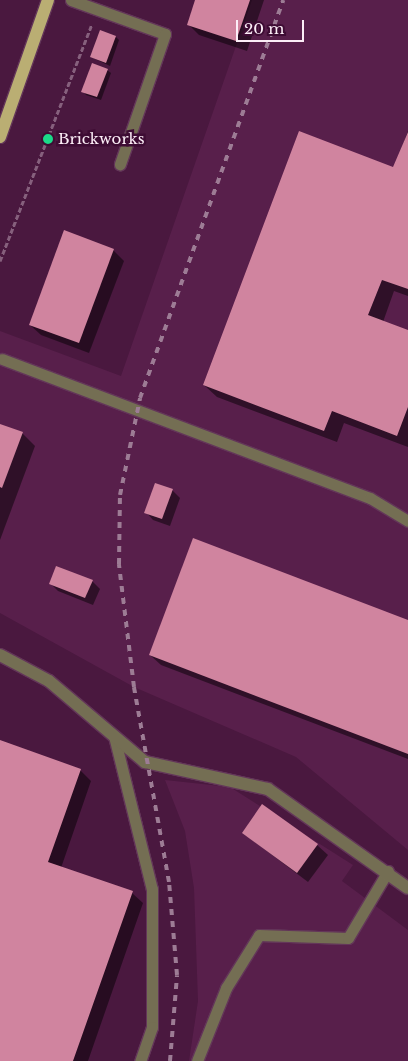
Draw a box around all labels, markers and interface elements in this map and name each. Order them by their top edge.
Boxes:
scale bar [238,10,306,42]
text: 20 m [244,19,284,38]
place label: Brickworks [58,130,145,148]
marker: Brickworks [42,133,54,145]

